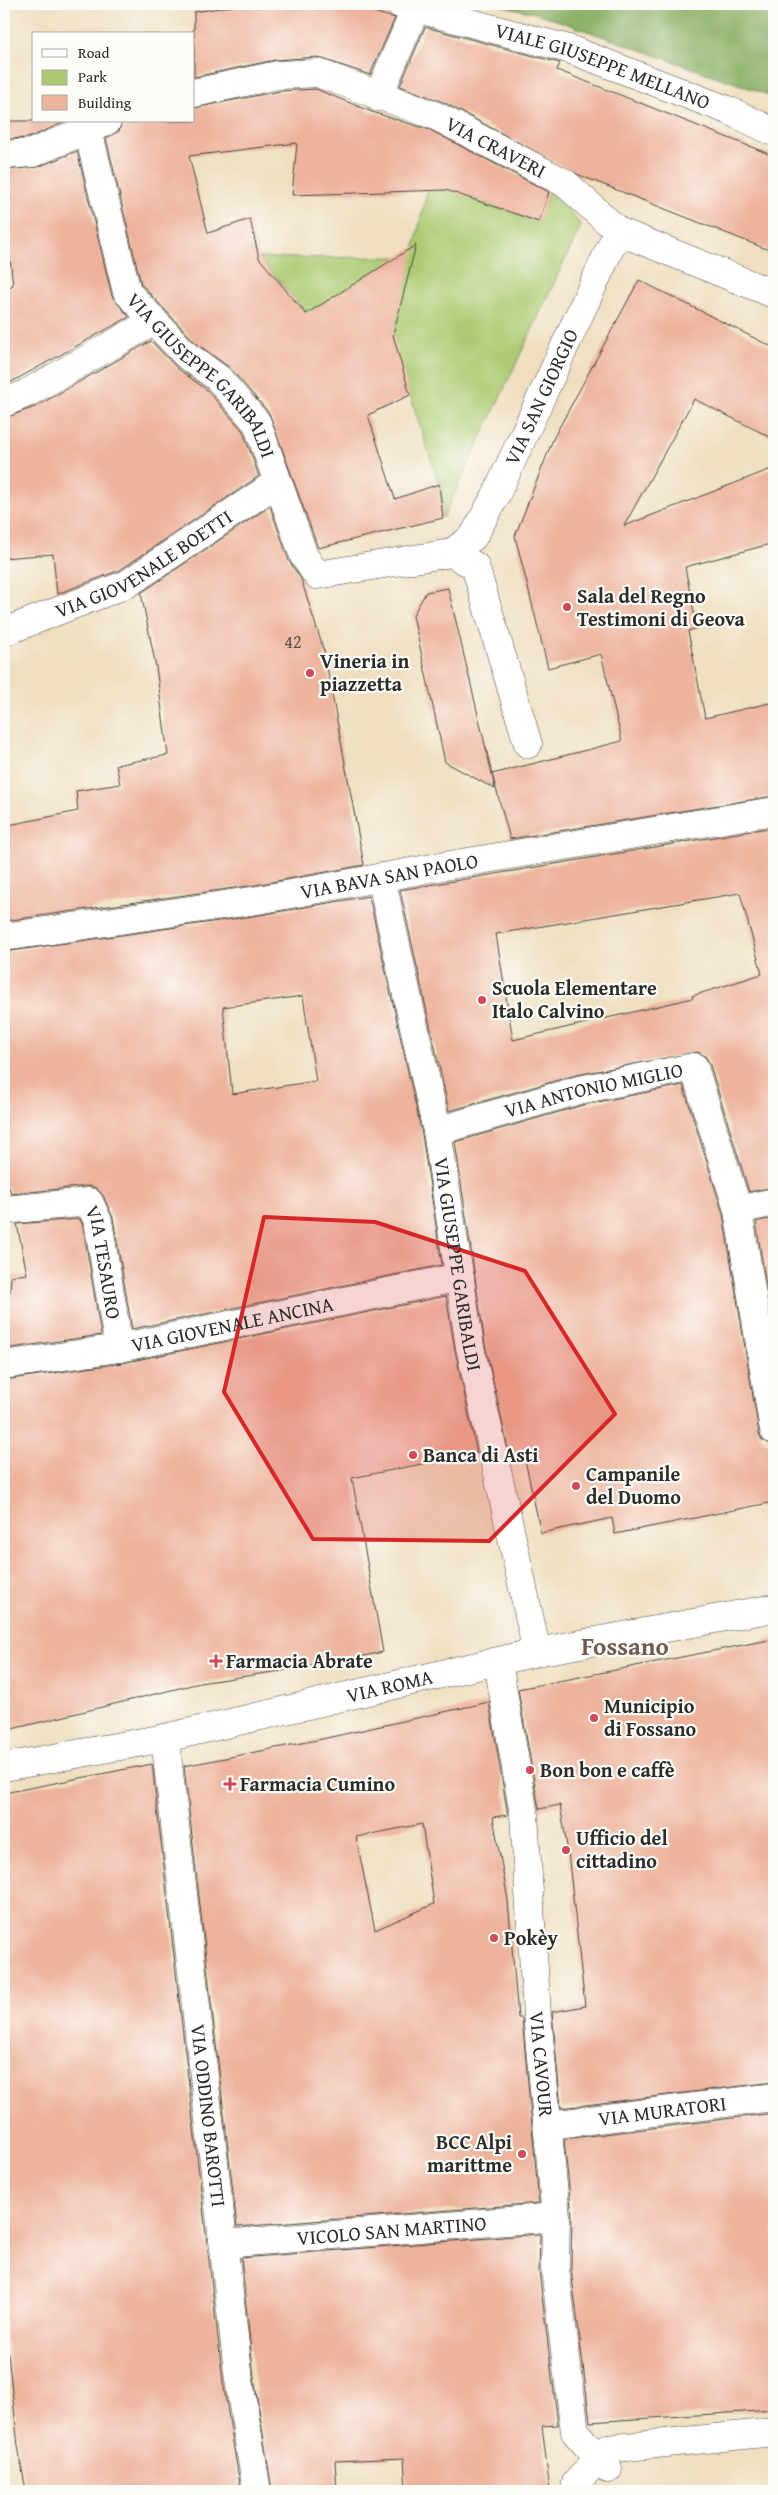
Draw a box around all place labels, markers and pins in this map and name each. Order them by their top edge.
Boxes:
place label: Sala del Regno Testimoni di Geova [577,581,746,633]
marker: Sala del Regno Testimoni di Geova [561,601,573,613]
place label: Vineria in piazzetta [320,646,409,698]
marker: Vineria in piazzetta [304,667,316,679]
place label: Scuola Elementare Italo Calvino [492,973,657,1025]
marker: Scuola Elementare Italo Calvino [476,994,488,1006]
place label: Banca di Asti [423,1440,539,1469]
marker: Banca di Asti [407,1449,419,1461]
place label: Campanile del Duomo [586,1459,681,1511]
marker: Campanile del Duomo [570,1480,582,1492]
place label: Farmacia Abrate [226,1646,373,1675]
marker: Farmacia Abrate [210,1655,222,1667]
place label: Municipio di Fossano [604,1691,697,1743]
marker: Municipio di Fossano [588,1712,600,1724]
place label: Bon bon e caffè [540,1755,675,1784]
marker: Bon bon e caffè [524,1764,536,1776]
place label: Farmacia Cumino [240,1769,395,1798]
marker: Farmacia Cumino [224,1778,236,1790]
place label: Ufficio del cittadino [576,1823,668,1875]
marker: Ufficio del cittadino [560,1844,572,1856]
place label: Pokèy [504,1923,558,1952]
marker: Pokèy [488,1932,500,1944]
place label: BCC Alpi marittme [427,2127,512,2179]
marker: BCC Alpi marittme [516,2148,528,2160]

